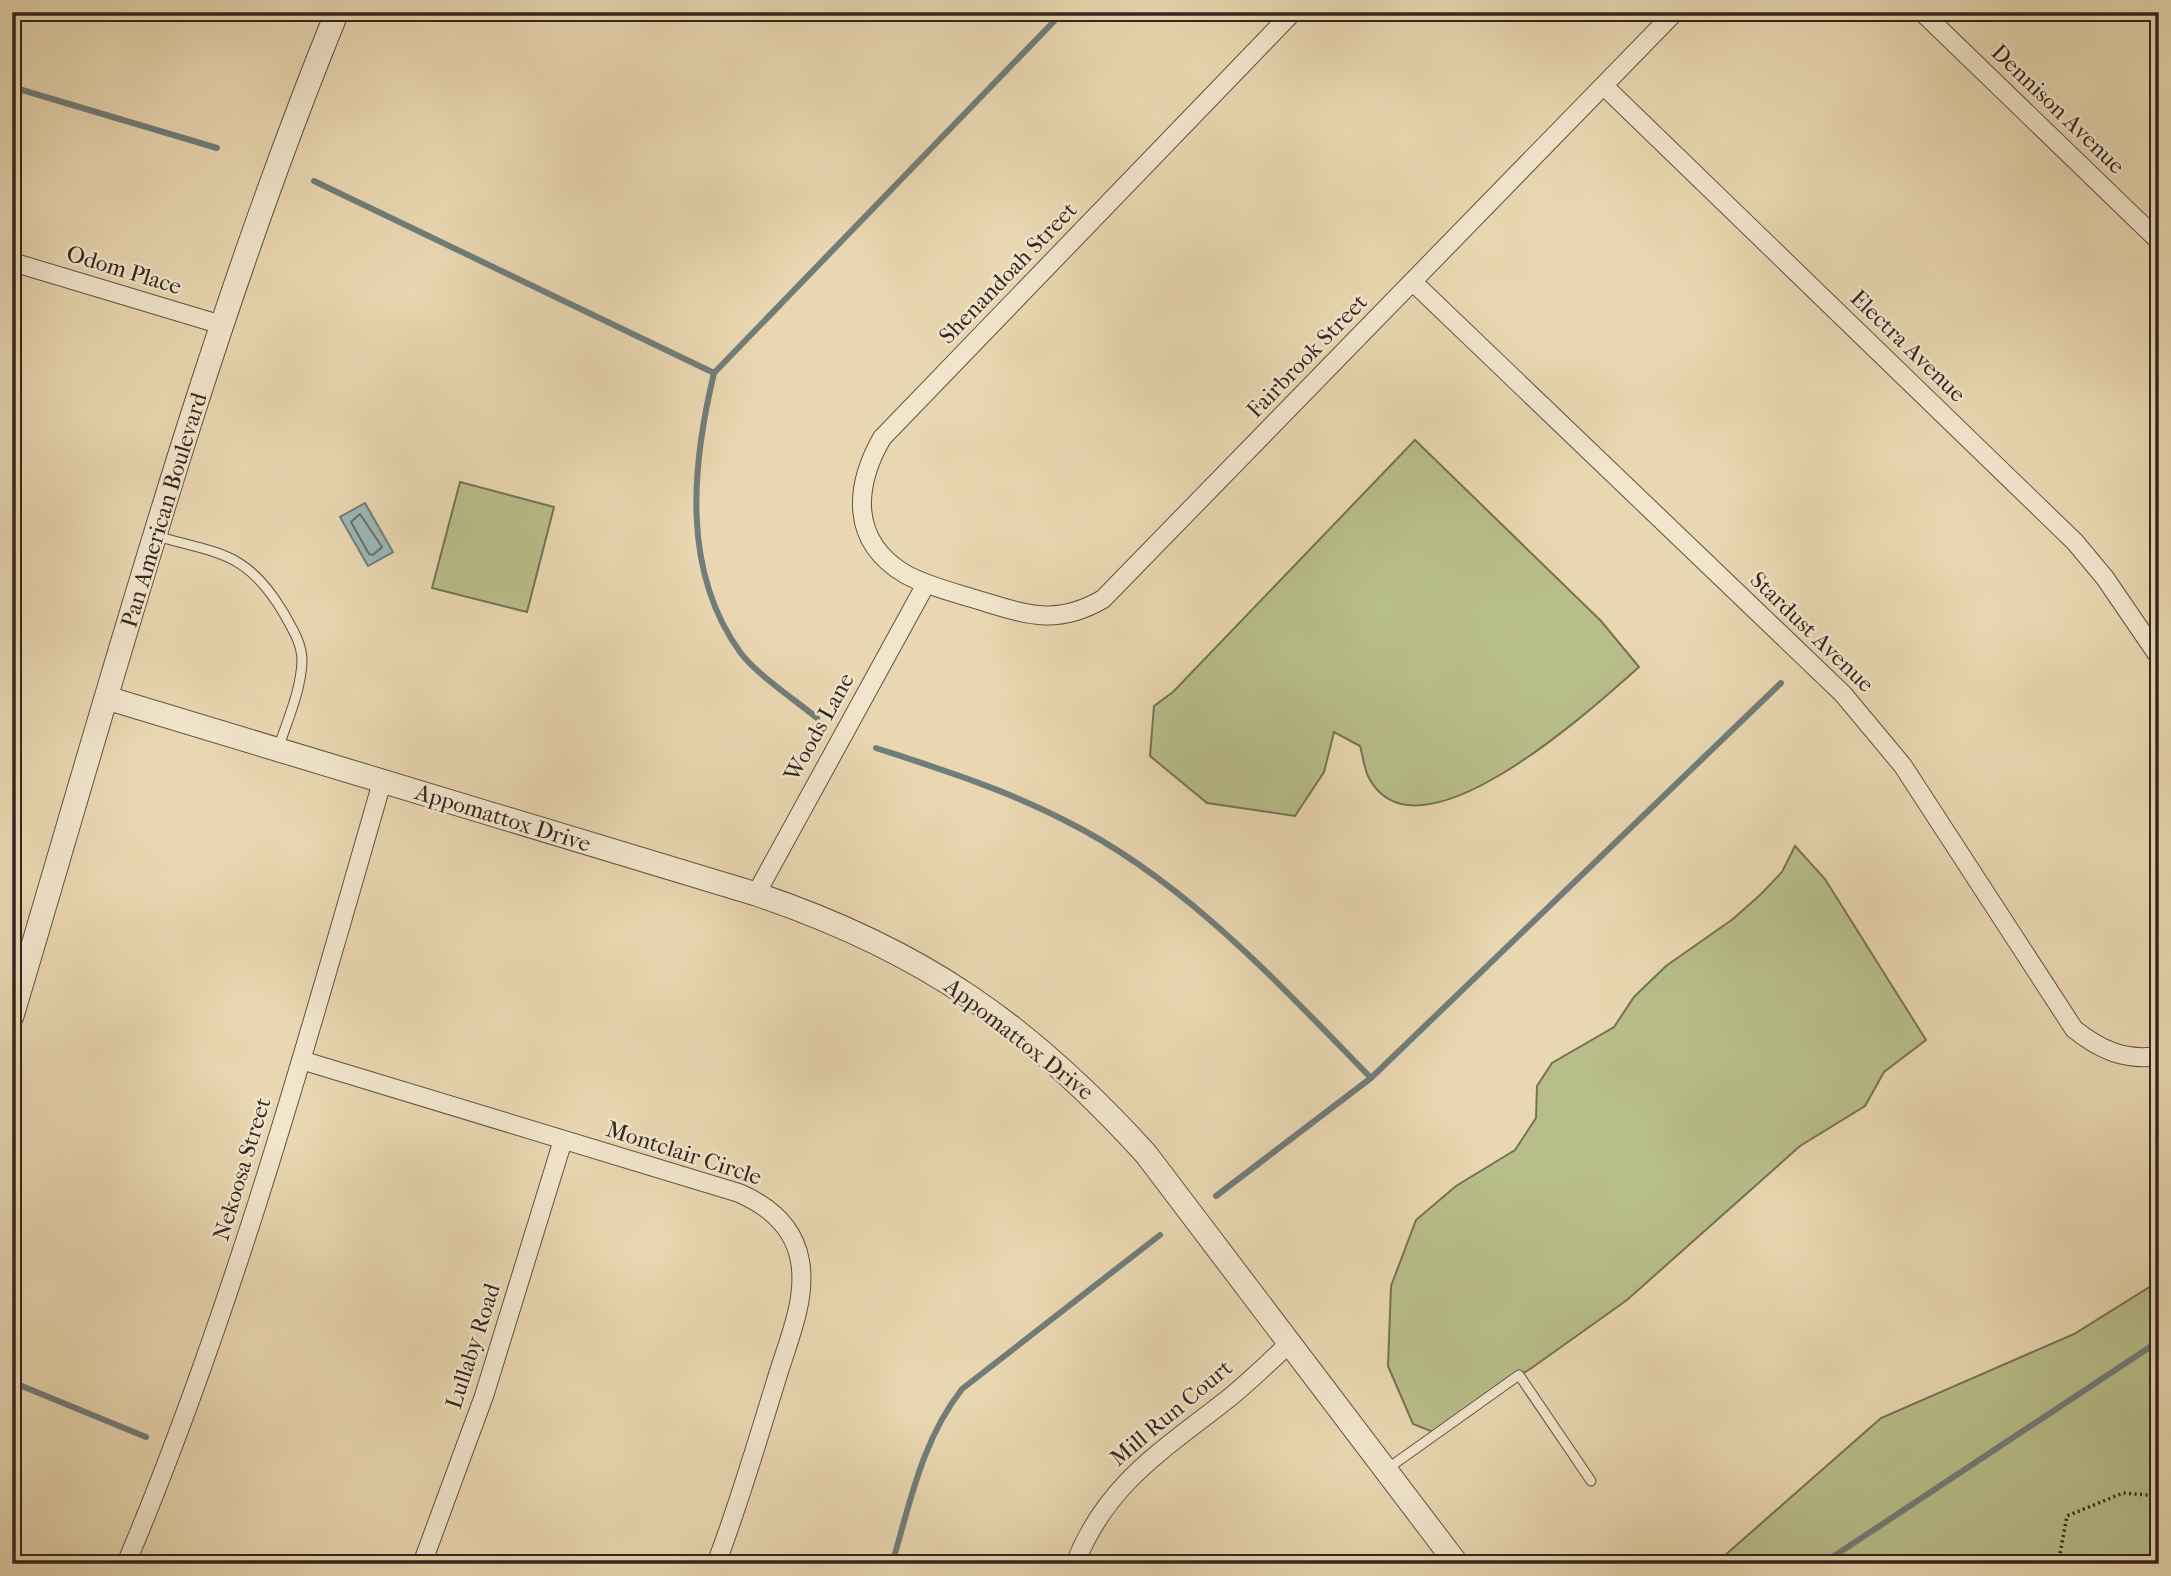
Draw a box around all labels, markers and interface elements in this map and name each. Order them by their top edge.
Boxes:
street label: Dennison Avenue [1986,39,2130,179]
street label: Shenandoah Street [933,196,1083,350]
street label: Odom Place [63,240,185,300]
street label: Electra Avenue [1845,284,1971,408]
street label: Fairbrook Street [1241,288,1373,424]
street label: Pan American Boulevard [115,389,213,631]
street label: Stardust Avenue [1745,566,1879,698]
street label: Woods Lane [778,668,860,787]
street label: Appomattox Drive [411,778,594,858]
street label: Appomattox Drive [938,972,1099,1106]
street label: Nekoosa Street [207,1094,277,1244]
street label: Montclair Circle [603,1115,765,1191]
street label: Lullaby Road [440,1280,506,1412]
street label: Mill Run Court [1104,1354,1238,1472]

